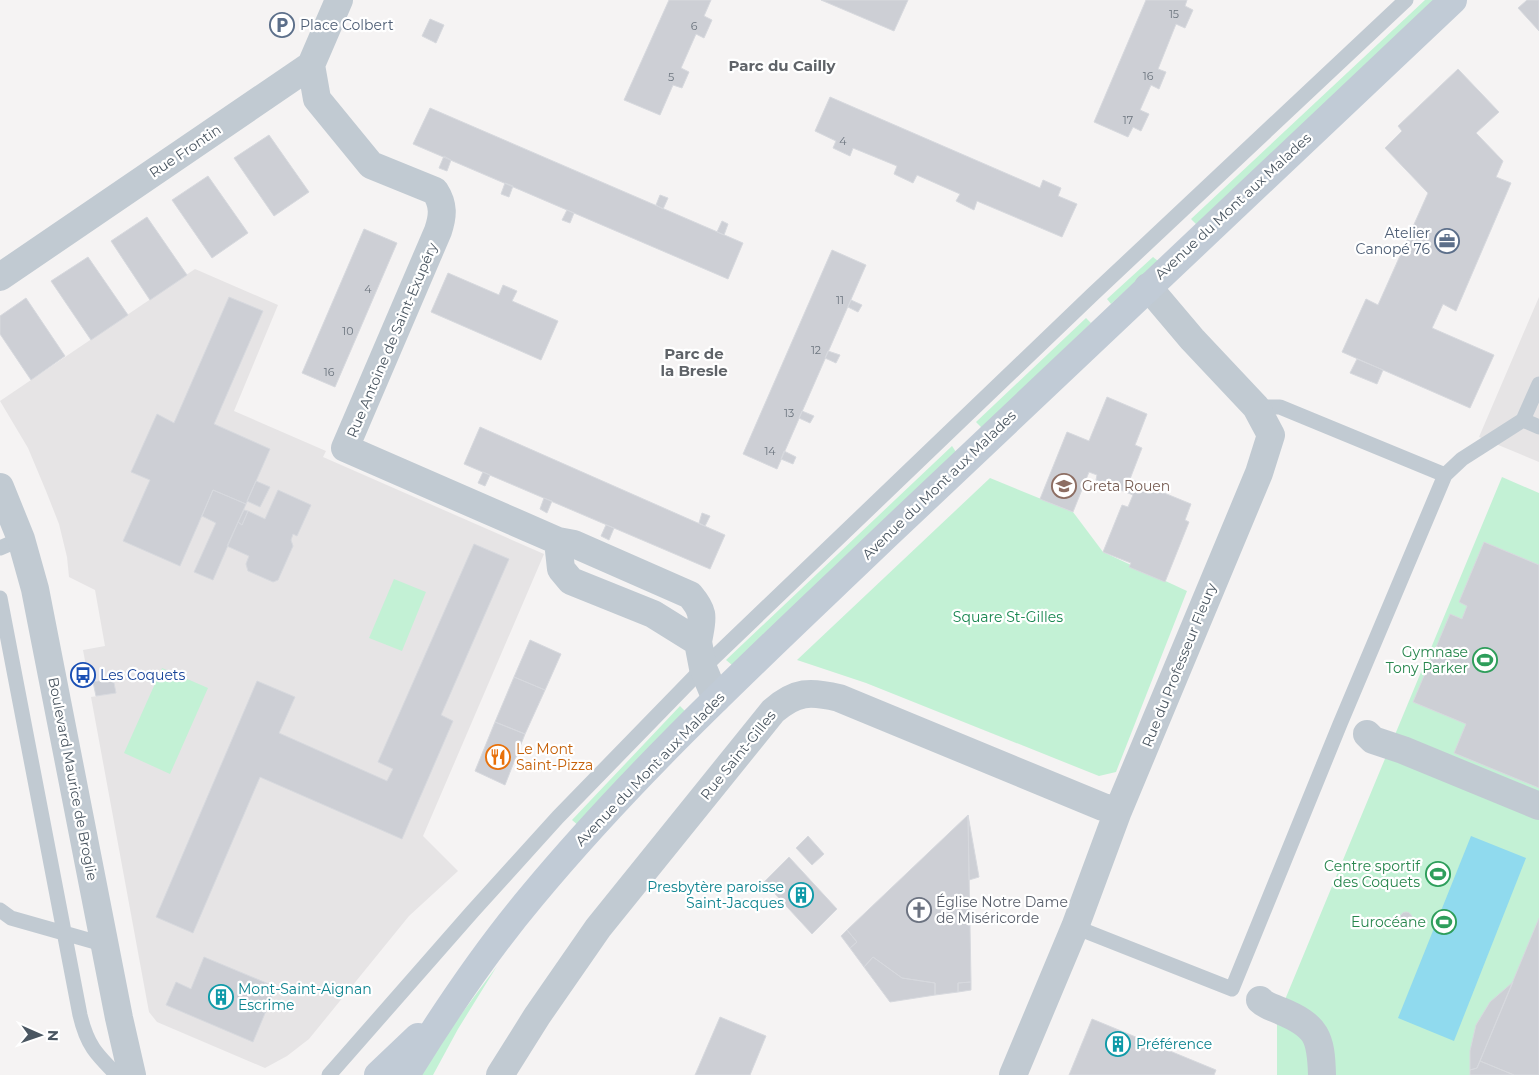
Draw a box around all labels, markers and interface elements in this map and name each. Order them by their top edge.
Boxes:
house number: 15 [1169,7,1179,21]
parking icon: Place Colbert [269,12,295,38]
place label: Place Colbert [300,16,394,34]
house number: 6 [691,19,698,33]
district label: Parc du Cailly [729,56,837,75]
house number: 16 [1143,69,1154,83]
house number: 5 [668,70,674,84]
house number: 17 [1123,113,1133,127]
street label: Rue Frontin [146,120,224,182]
street label: Avenue du Mont aux Malades [1151,129,1315,283]
house number: 4 [839,134,847,148]
place label: Atelier Canopé 76 [1356,224,1430,258]
office icon: Atelier Canopé 76 [1434,228,1460,254]
street label: Rue Antoine de Saint-Exupéry [343,239,442,440]
house number: 4 [364,282,372,296]
house number: 11 [836,293,844,307]
house number: 10 [342,324,354,338]
house number: 12 [811,343,821,357]
district label: Parc de la Bresle [660,344,728,380]
house number: 16 [324,365,335,379]
house number: 13 [784,406,794,420]
street label: Avenue du Mont aux Malades [858,406,1020,563]
house number: 14 [764,444,776,458]
school or university icon: Greta Rouen [1051,473,1077,499]
place label: Greta Rouen [1082,477,1170,495]
street label: Rue du Professeur Fleury [1138,580,1220,750]
park label: Square St-Gilles [953,608,1063,626]
place label: Gymnase Tony Parker [1386,643,1468,677]
sports icon: Gymnase Tony Parker [1472,647,1498,673]
bus stop icon: Les Coquets [70,662,96,688]
place label: Les Coquets [100,666,186,684]
street label: Boulevard Maurice de Broglie [44,676,102,882]
street label: Avenue du Mont aux Malades [572,688,729,850]
street label: Rue Saint-Gilles [696,706,780,803]
place label: Le Mont Saint-Pizza [516,740,593,774]
restaurant icon: Le Mont Saint-Pizza [485,744,511,770]
place label: Centre sportif des Coquets [1324,857,1421,891]
sports icon: Centre sportif des Coquets [1425,861,1451,887]
place label: Presbytère paroisse Saint-Jacques [647,878,784,912]
building icon: Presbytère paroisse Saint-Jacques [788,882,814,908]
place label: Église Notre Dame de Miséricorde [936,893,1068,927]
church icon: Église Notre Dame de Miséricorde [906,897,932,923]
sports icon: Eurocéane [1431,909,1457,935]
place label: Eurocéane [1351,913,1426,931]
place label: Mont-Saint-Aignan Escrime [238,980,372,1014]
building icon: Mont-Saint-Aignan Escrime [208,984,234,1010]
north arrow [15,1010,65,1060]
text: N [44,1029,62,1041]
building icon: Préférence [1105,1031,1131,1057]
place label: Préférence [1136,1035,1212,1053]

